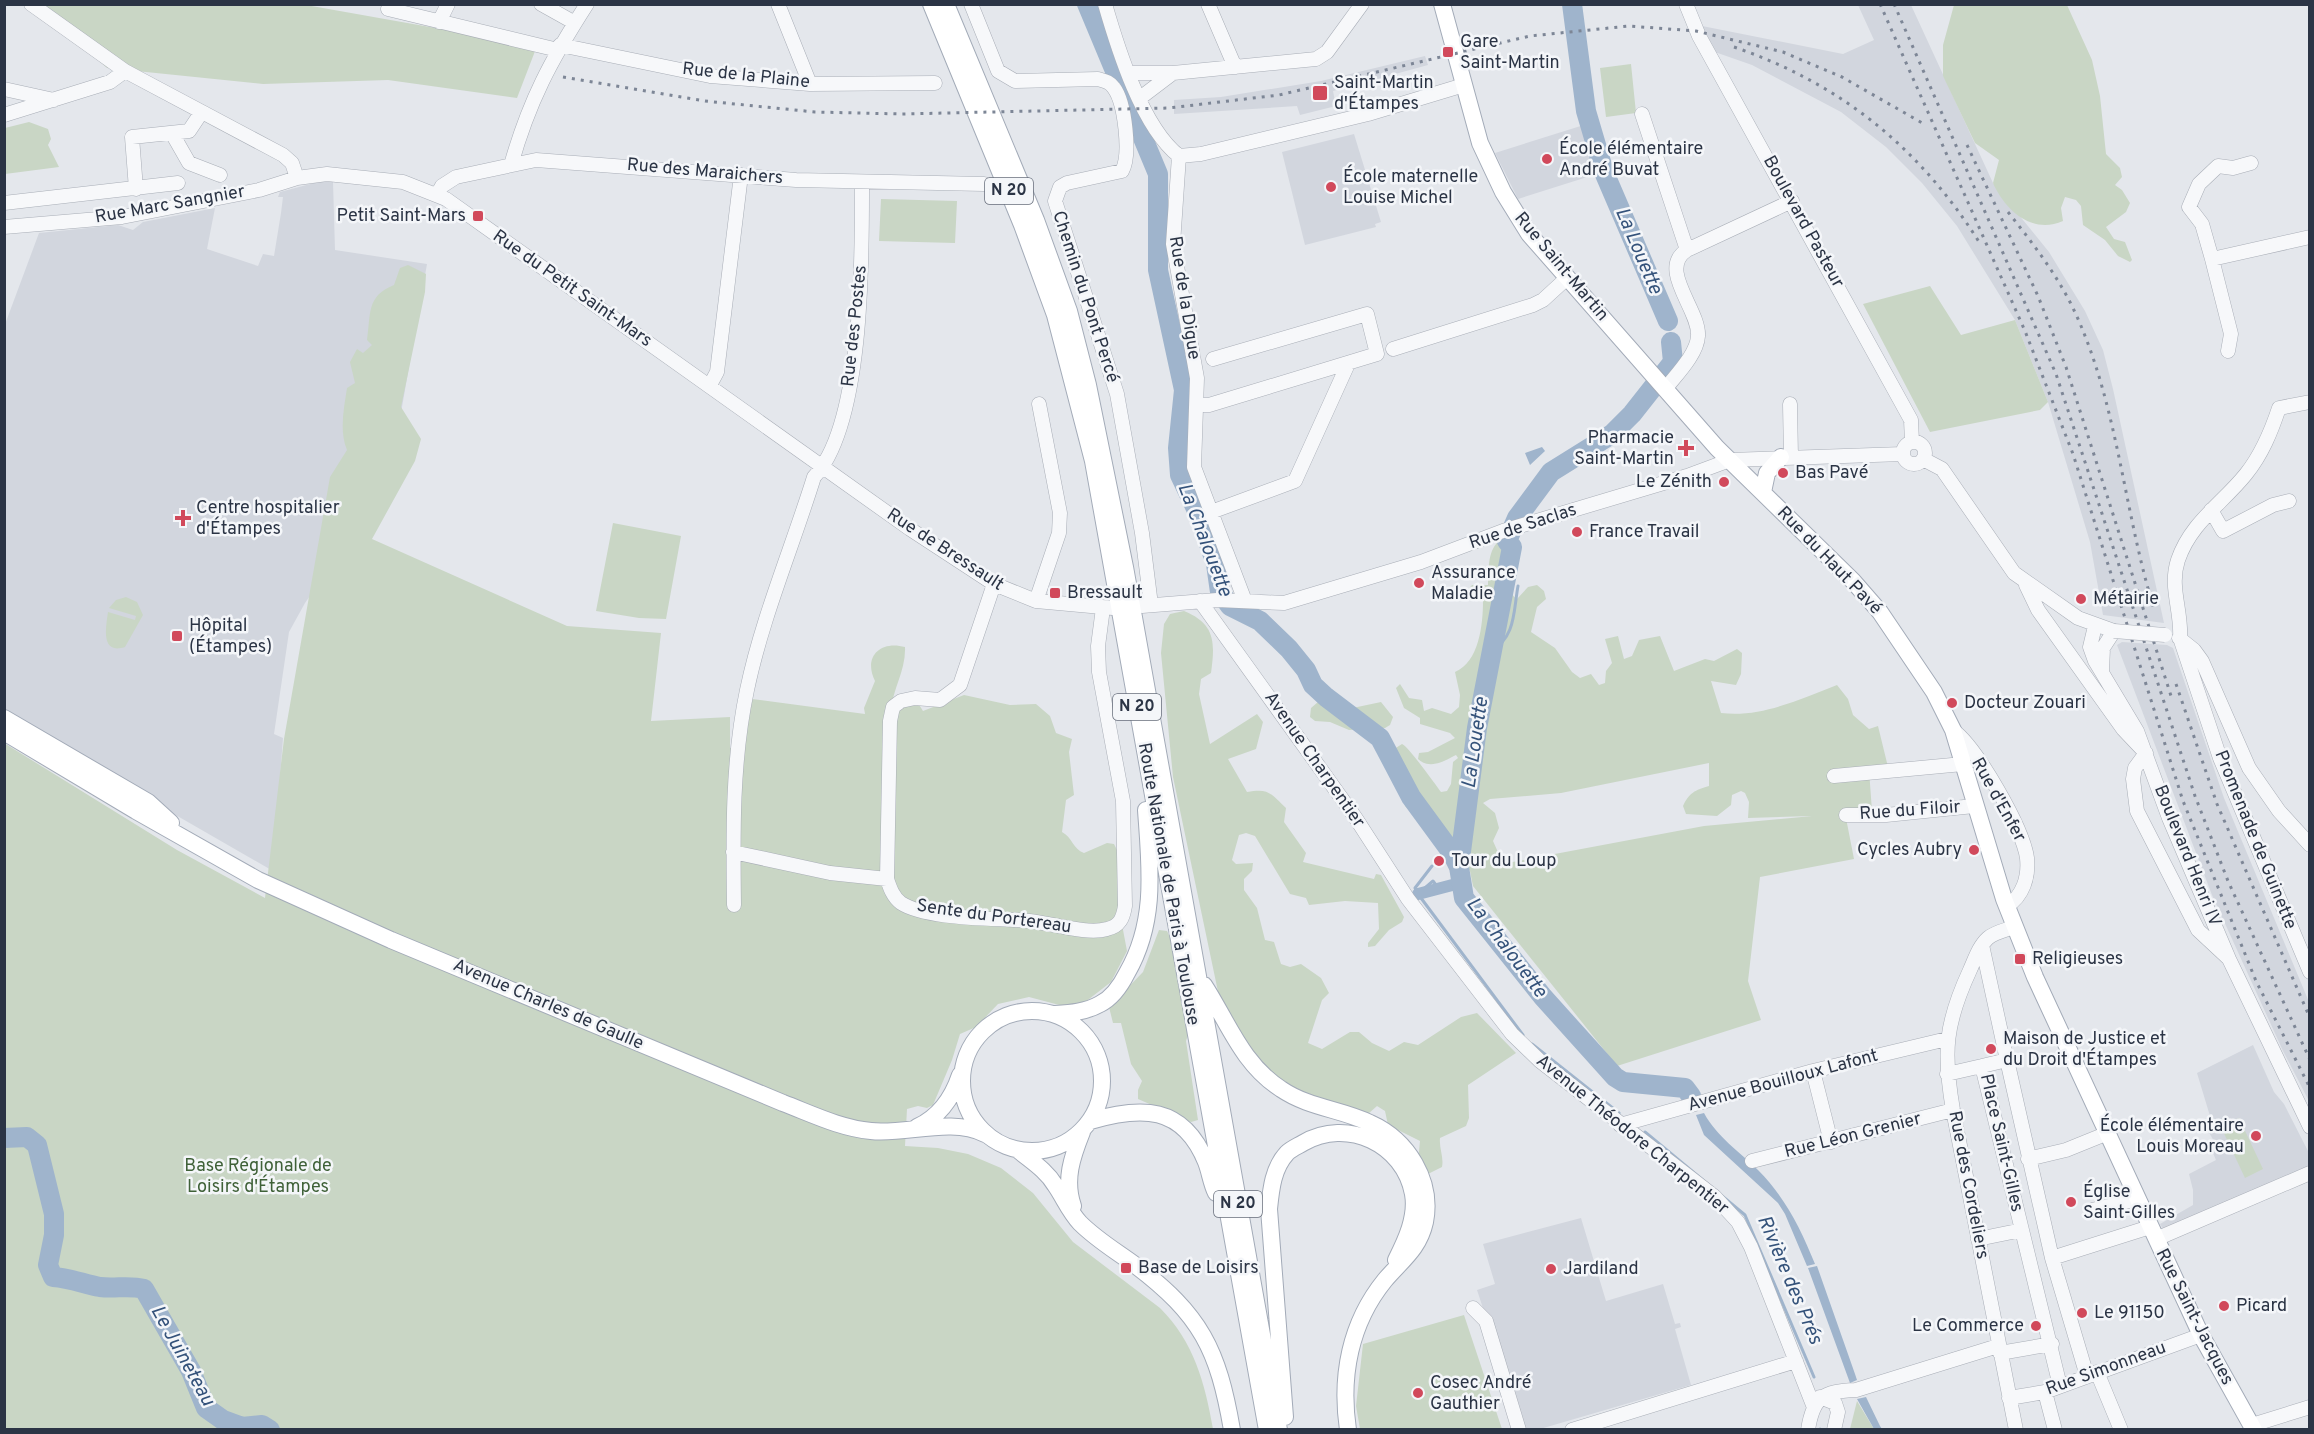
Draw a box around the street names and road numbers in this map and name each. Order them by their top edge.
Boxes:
street label: Rue de la Plaine [681,58,811,94]
street label: Boulevard Pasteur [1757,152,1849,292]
street label: Rue des Maraichers [626,154,784,190]
road number: N 20 [985,178,1033,204]
street label: Rue Marc Sangnier [93,180,247,230]
street label: Chemin du Pont Percé [1046,208,1124,386]
street label: Rue Saint-Martin [1509,208,1613,326]
street label: Rue du Petit Saint-Mars [488,225,656,353]
street label: Rue de la Digue [1163,235,1205,361]
street label: Rue des Postes [837,264,873,388]
street label: Rue de Saclas [1466,499,1580,555]
street label: Rue du Haut Pavé [1771,502,1887,620]
street label: Rue de Bressault [882,503,1008,597]
street label: Avenue Charpentier [1258,687,1370,833]
road number: N 20 [1113,694,1161,720]
street label: Route Nationale de Paris à Toulouse [1132,741,1204,1027]
street label: Promenade de Guinette [2209,747,2301,933]
street label: Rue d'Enfer [1965,754,2031,846]
street label: Boulevard Henri IV [2148,782,2226,930]
street label: Rue du Filoir [1859,796,1961,826]
street label: Sente du Portereau [915,895,1073,939]
street label: Avenue Charles de Gaulle [449,954,647,1056]
street label: Avenue Bouilloux Lafont [1685,1045,1881,1117]
street label: Avenue Théodore Charpentier [1531,1050,1733,1220]
street label: Place Saint-Gilles [1974,1072,2028,1214]
street label: Rue Léon Grenier [1782,1108,1924,1164]
street label: Rue des Cordeliers [1942,1109,1994,1261]
road number: N 20 [1214,1191,1262,1217]
street label: Rue Saint-Jacques [2150,1245,2238,1389]
street label: Rue Simonneau [2043,1337,2169,1401]

